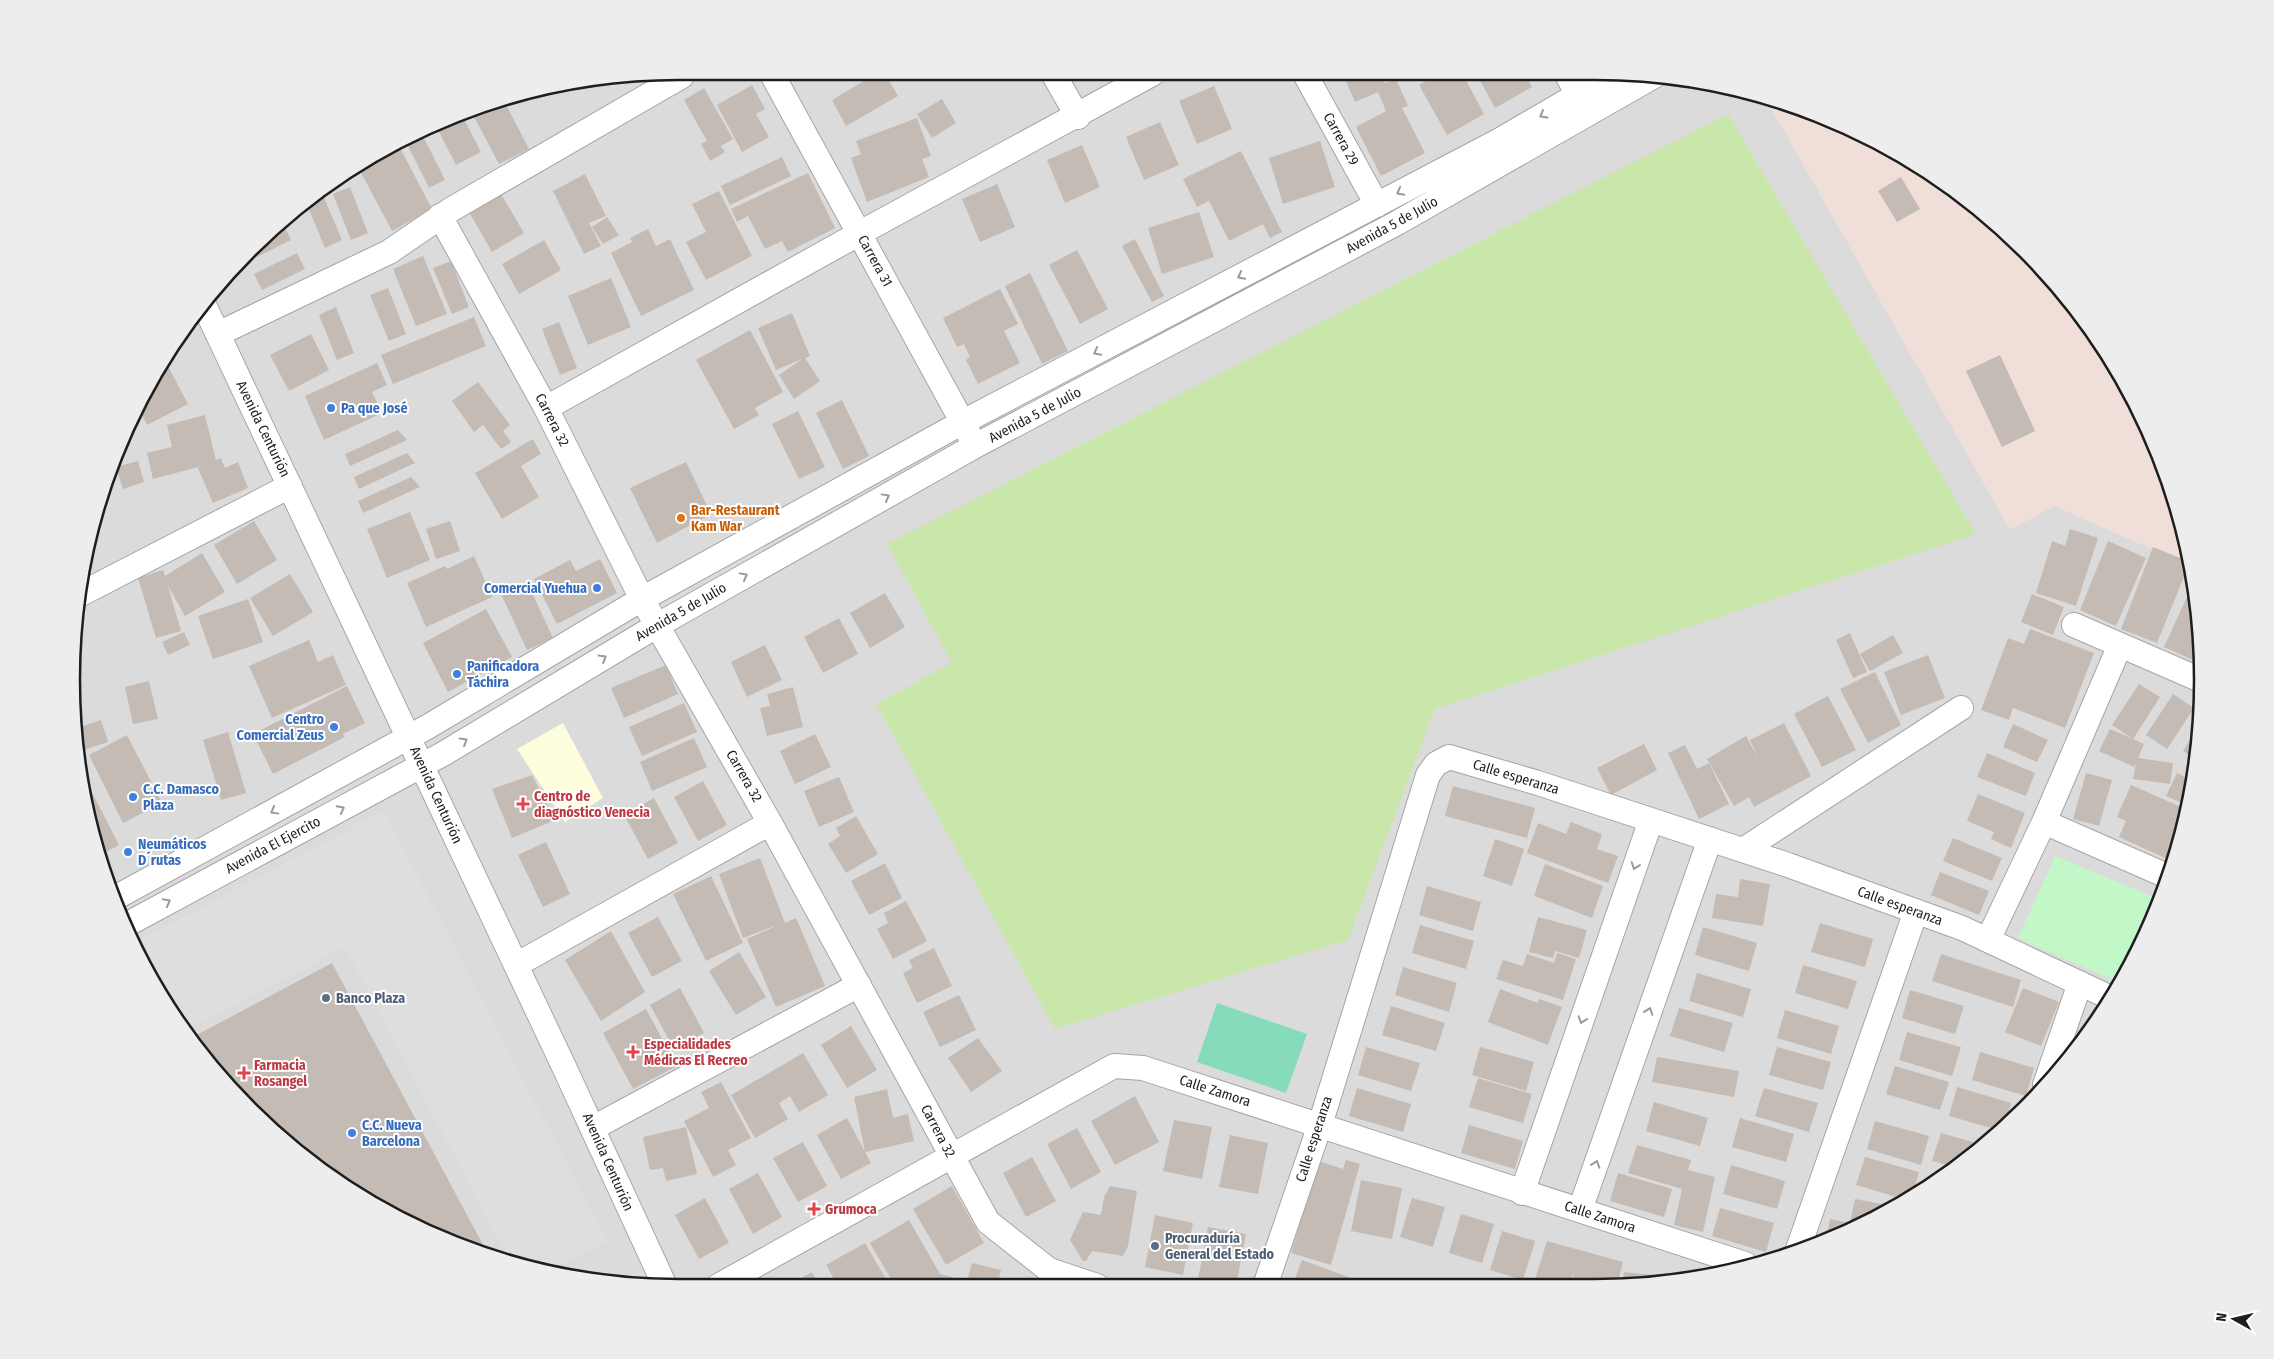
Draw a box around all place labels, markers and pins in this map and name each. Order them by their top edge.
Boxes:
place label: Pa que José [341,400,408,417]
marker: Pa que José [325,402,337,414]
place label: Bar-Restaurant Kam War [691,502,781,535]
marker: Bar-Restaurant Kam War [675,512,687,524]
place label: Comercial Yuehua [484,580,587,597]
marker: Comercial Yuehua [591,582,603,594]
place label: Panificadora Táchira [467,658,539,691]
marker: Panificadora Táchira [451,668,463,680]
place label: Centro Comercial Zeus [237,711,325,744]
marker: Centro Comercial Zeus [328,721,340,733]
place label: C.C. Damasco Plaza [143,781,219,814]
place label: Centro de diagnóstico Venecia [534,788,650,821]
marker: C.C. Damasco Plaza [127,791,139,803]
marker: Centro de diagnóstico Venecia [516,797,530,811]
place label: Neumáticos D´rutas [138,836,206,869]
marker: Neumáticos D´rutas [122,846,134,858]
place label: Banco Plaza [336,990,405,1007]
marker: Banco Plaza [320,992,332,1004]
place label: Especialidades Médicas El Recreo [644,1036,748,1069]
marker: Especialidades Médicas El Recreo [626,1045,640,1059]
place label: Farmacia Rosangel [254,1057,307,1090]
marker: Farmacia Rosangel [238,1067,250,1079]
place label: C.C. Nueva Barcelona [362,1117,422,1150]
marker: C.C. Nueva Barcelona [346,1127,358,1139]
place label: Grumoca [825,1201,877,1218]
marker: Grumoca [807,1202,821,1216]
place label: Procuraduría General del Estado [1165,1230,1275,1263]
marker: Procuraduría General del Estado [1149,1240,1161,1252]

